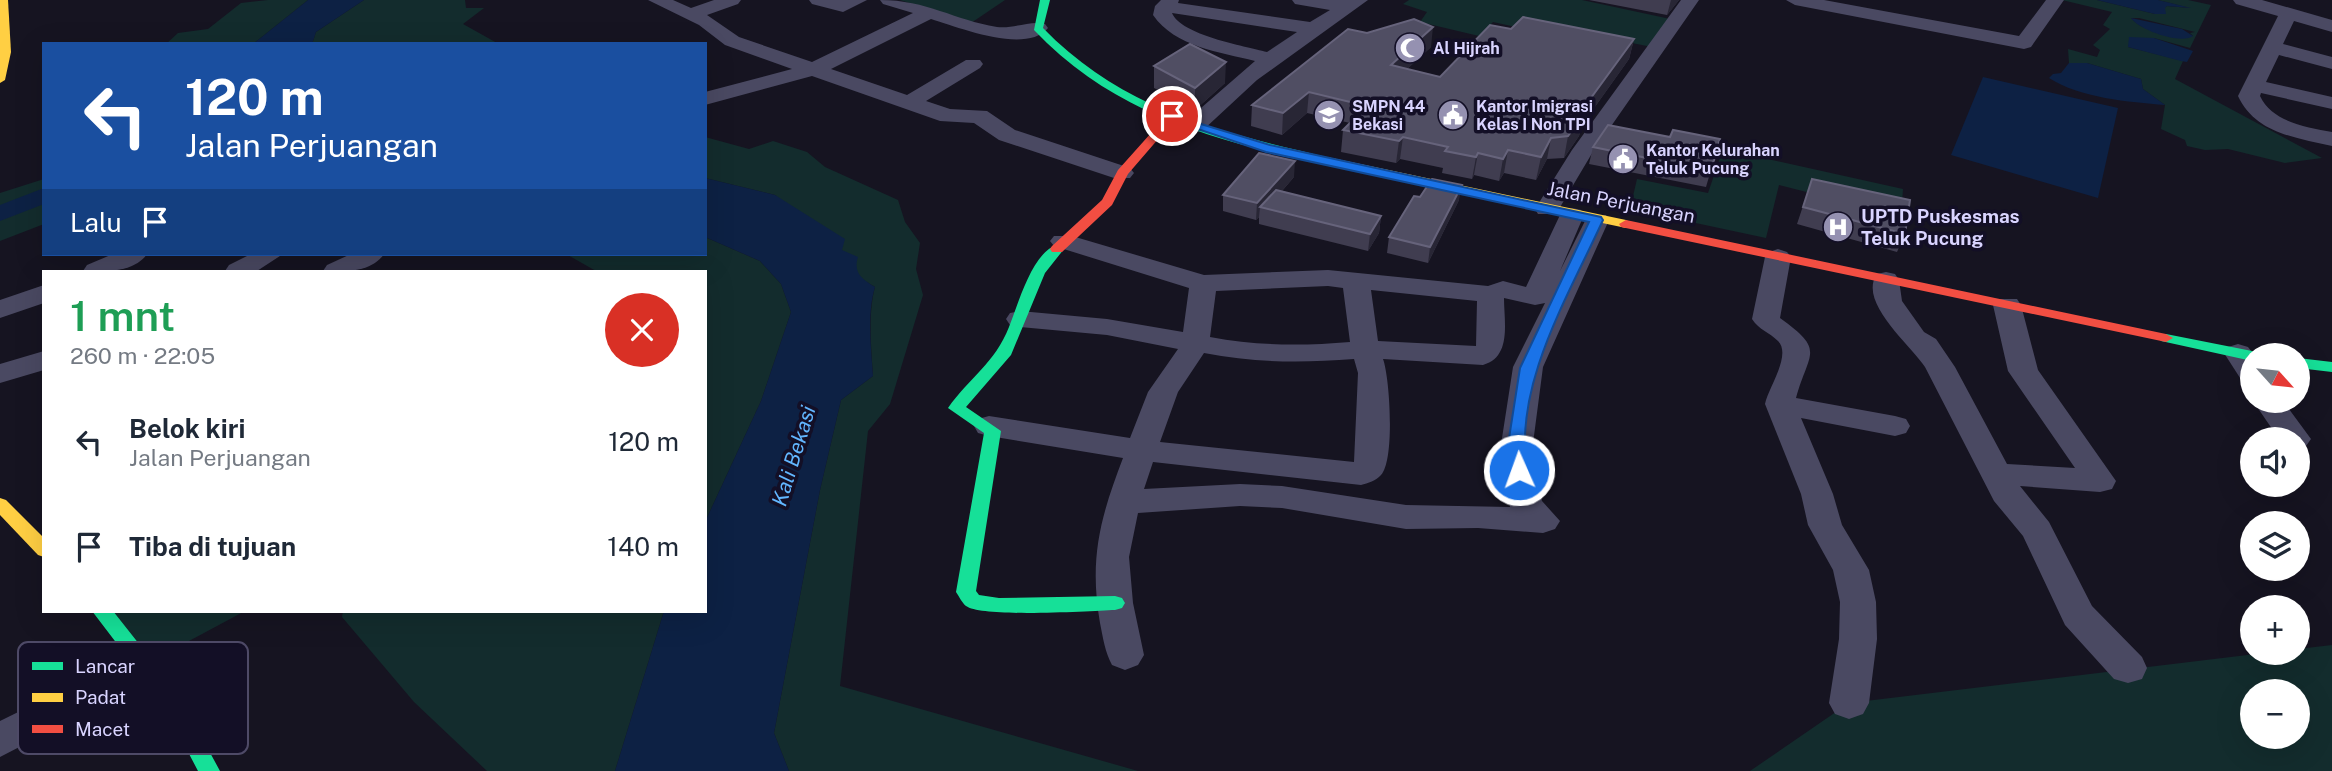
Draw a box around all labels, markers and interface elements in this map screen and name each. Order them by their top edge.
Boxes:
mosque icon: Al Hijrah [1393,31,1427,65]
place label: Al Hijrah [1433,39,1500,58]
text: 120 m [185,68,324,126]
icon: left [70,70,161,161]
pin [1142,86,1202,146]
icon: arrive [1153,97,1191,135]
place label: SMPN 44 Bekasi [1352,97,1426,134]
place label: Kantor Imigrasi Kelas I Non TPI [1476,97,1593,134]
school or university icon: SMPN 44 Bekasi [1312,98,1346,132]
public building icon: Kantor Imigrasi Kelas I Non TPI [1436,98,1470,132]
text: Jalan Perjuangan [185,127,438,164]
place label: Kantor Kelurahan Teluk Pucung [1646,141,1780,178]
public building icon: Kantor Kelurahan Teluk Pucung [1606,142,1640,176]
street label: Jalan Perjuangan [1545,177,1697,227]
icon: arrive [136,203,174,241]
place label: UPTD Puskesmas Teluk Pucung [1861,205,2020,249]
text: Lalu [70,207,122,238]
hospital icon: UPTD Puskesmas Teluk Pucung [1821,210,1855,244]
text: 1 mnt [70,291,175,340]
button: close [605,293,679,367]
text: 260 m · 22:05 [70,342,215,369]
north arrow [2240,343,2310,413]
map controls [2240,343,2310,749]
water label: Kali Bekasi [766,403,821,509]
text: Belok kiri [129,413,245,444]
icon: left [70,423,108,461]
text: 120 m [608,426,679,457]
button: sound [2240,427,2310,497]
position arrow [1482,433,1556,507]
text: Jalan Perjuangan [129,444,311,471]
button: layers [2240,511,2310,581]
icon: arrive [70,528,108,566]
text: Tiba di tujuan [129,531,296,562]
text: 140 m [607,531,679,562]
button: + [2240,595,2310,665]
legend [18,642,248,754]
text: Lancar [75,655,135,677]
button: − [2240,679,2310,749]
text: Padat [75,686,126,708]
text: Macet [75,718,130,740]

